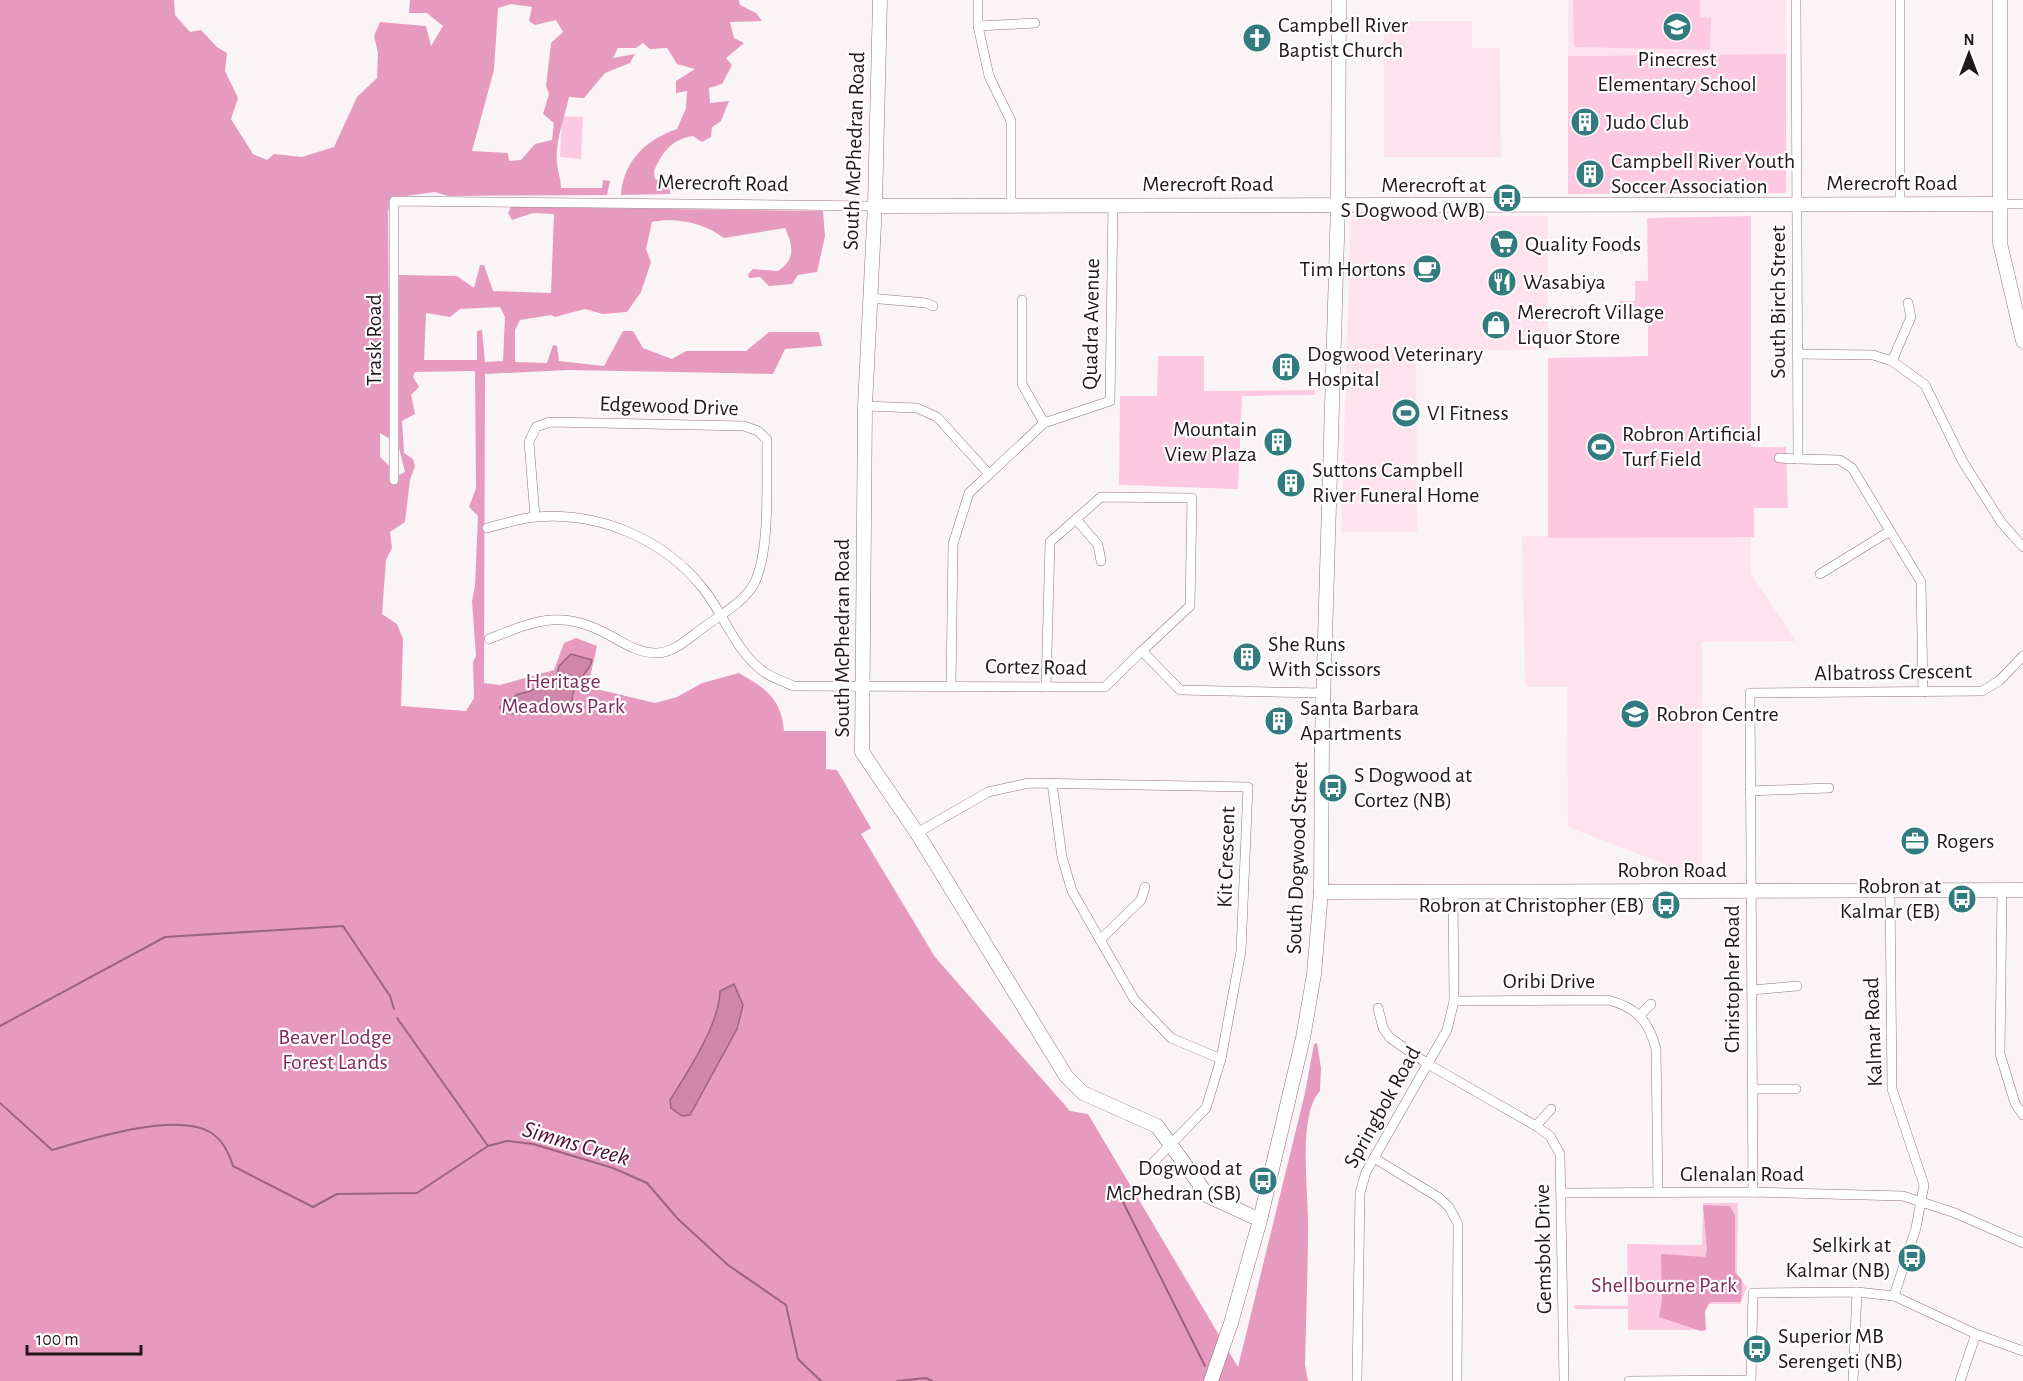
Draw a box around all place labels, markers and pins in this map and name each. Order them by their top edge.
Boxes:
school or university icon: Pinecrest Elementary School [1661,11,1693,43]
place label: Campbell River Baptist Church [1278,14,1408,61]
church icon: Campbell River Baptist Church [1241,22,1273,54]
place label: Pinecrest Elementary School [1597,48,1757,95]
building icon: Judo Club [1569,106,1601,138]
place label: Judo Club [1606,111,1689,133]
place label: Campbell River Youth Soccer Association [1611,150,1795,197]
building icon: Campbell River Youth Soccer Association [1574,158,1606,190]
place label: Merecroft at S Dogwood (WB) [1341,174,1486,221]
bus stop icon: Merecroft at S Dogwood (WB) [1491,182,1523,214]
supermarket icon: Quality Foods [1488,228,1520,260]
place label: Quality Foods [1525,233,1641,255]
cafe icon: Tim Hortons [1411,253,1443,285]
place label: Tim Hortons [1300,258,1406,280]
restaurant icon: Wasabiya [1486,266,1518,298]
place label: Wasabiya [1523,271,1606,293]
place label: Merecroft Village Liquor Store [1517,301,1664,348]
shop icon: Merecroft Village Liquor Store [1480,309,1512,341]
place label: Dogwood Veterinary Hospital [1307,343,1483,390]
building icon: Dogwood Veterinary Hospital [1270,351,1302,383]
sports icon: VI Fitness [1390,397,1422,429]
place label: VI Fitness [1427,402,1509,424]
place label: Mountain View Plaza [1164,418,1257,465]
place label: Robron Artificial Turf Field [1622,423,1762,470]
building icon: Mountain View Plaza [1262,426,1294,458]
sports icon: Robron Artificial Turf Field [1585,431,1617,463]
place label: Suttons Campbell River Funeral Home [1312,459,1479,506]
building icon: Suttons Campbell River Funeral Home [1275,467,1307,499]
place label: She Runs With Scissors [1268,633,1381,680]
building icon: She Runs With Scissors [1231,641,1263,673]
place label: Santa Barbara Apartments [1300,697,1419,744]
school or university icon: Robron Centre [1619,698,1651,730]
place label: Robron Centre [1656,703,1779,725]
building icon: Santa Barbara Apartments [1263,705,1295,737]
place label: S Dogwood at Cortez (NB) [1354,764,1472,811]
bus stop icon: S Dogwood at Cortez (NB) [1317,772,1349,804]
office icon: Rogers [1899,825,1931,857]
place label: Rogers [1936,830,1994,852]
place label: Robron at Kalmar (EB) [1840,875,1941,922]
bus stop icon: Robron at Kalmar (EB) [1946,883,1978,915]
bus stop icon: Robron at Christopher (EB) [1650,889,1682,921]
place label: Robron at Christopher (EB) [1418,894,1645,916]
place label: Dogwood at McPhedran (SB) [1106,1157,1242,1204]
bus stop icon: Dogwood at McPhedran (SB) [1247,1165,1279,1197]
place label: Selkirk at Kalmar (NB) [1785,1234,1891,1281]
bus stop icon: Selkirk at Kalmar (NB) [1896,1242,1928,1274]
place label: Superior MB Serengeti (NB) [1778,1325,1903,1372]
bus stop icon: Superior MB Serengeti (NB) [1741,1333,1773,1365]

